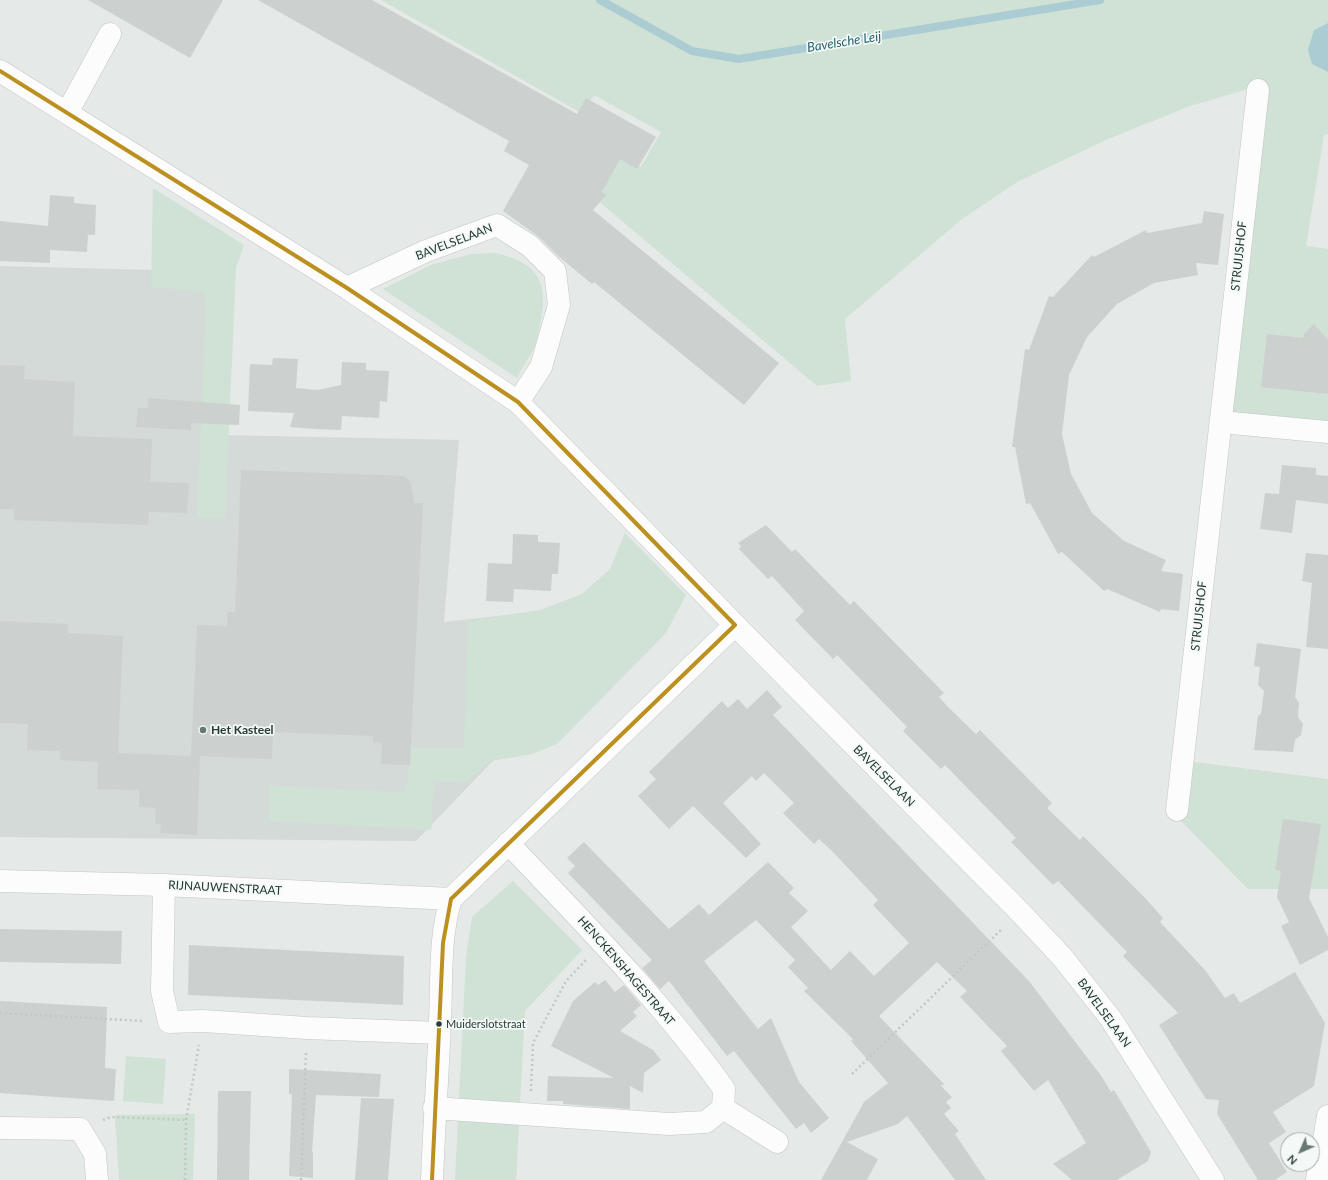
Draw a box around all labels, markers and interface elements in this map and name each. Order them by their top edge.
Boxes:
water label: Bavelsche Leij [806,28,882,56]
street label: STRUIJSHOF [1228,220,1250,292]
street label: BAVELSELAAN [413,221,495,263]
street label: STRUIJSHOF [1188,580,1210,652]
place label: Het Kasteel [211,723,274,737]
marker: Het Kasteel [198,725,208,735]
street label: BAVELSELAAN [850,742,918,810]
street label: RIJNAUWENSTRAAT [168,878,282,898]
street label: HENCKENSHAGESTRAAT [575,913,677,1029]
street label: BAVELSELAAN [1074,976,1134,1050]
place label: Muiderslotstraat [446,1017,526,1031]
marker: Muiderslotstraat [434,1019,444,1029]
north arrow [1280,1132,1320,1172]
text: N [1284,1153,1299,1168]

